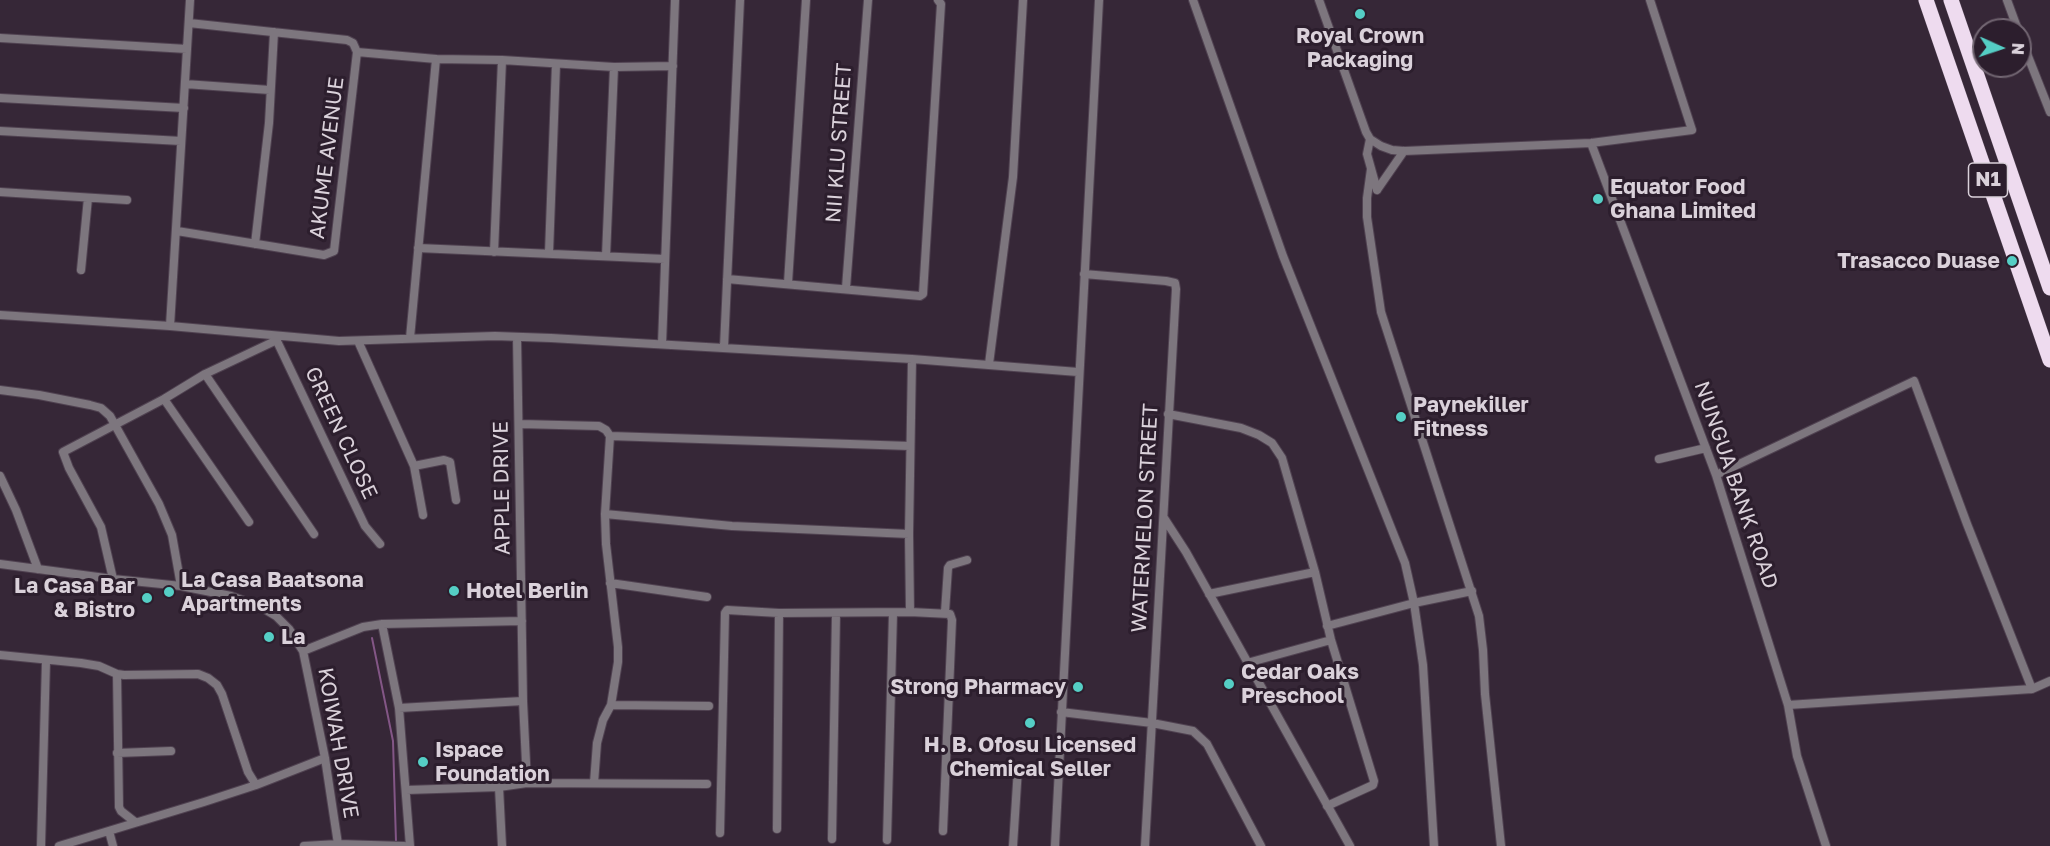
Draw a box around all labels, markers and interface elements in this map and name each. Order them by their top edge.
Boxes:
marker: Royal Crown Packaging [1353,7,1367,21]
north arrow [1972,18,2032,78]
place label: Royal Crown Packaging [1296,23,1424,73]
text: N [2008,42,2028,55]
street label: NII KLU STREET [821,62,857,224]
street label: AKUME AVENUE [305,75,349,241]
road number: N1 [1968,163,2008,197]
place label: Equator Food Ghana Limited [1610,174,1756,224]
marker: Equator Food Ghana Limited [1591,192,1605,206]
place label: Trasacco Duase [1837,248,2000,274]
marker: Trasacco Duase [2005,254,2019,268]
street label: GREEN CLOSE [299,363,383,503]
street label: NUNGUA BANK ROAD [1689,378,1783,592]
place label: Paynekiller Fitness [1413,392,1529,442]
street label: WATERMELON STREET [1126,403,1164,633]
marker: Paynekiller Fitness [1394,410,1408,424]
street label: APPLE DRIVE [488,421,516,555]
place label: La Casa Baatsona Apartments [181,567,364,617]
place label: La Casa Bar & Bistro [14,573,135,623]
place label: Hotel Berlin [466,578,588,604]
marker: Hotel Berlin [447,584,461,598]
marker: La Casa Baatsona Apartments [162,585,176,599]
marker: La Casa Bar & Bistro [140,591,154,605]
place label: La [281,624,305,650]
marker: La [262,630,276,644]
place label: Cedar Oaks Preschool [1241,659,1359,709]
street label: KOIWAH DRIVE [312,666,364,820]
place label: Strong Pharmacy [890,674,1066,700]
marker: Cedar Oaks Preschool [1222,677,1236,691]
marker: Strong Pharmacy [1071,680,1085,694]
marker: H. B. Ofosu Licensed Chemical Seller [1023,716,1037,730]
place label: H. B. Ofosu Licensed Chemical Seller [924,732,1136,782]
place label: Ispace Foundation [435,737,550,787]
marker: Ispace Foundation [416,755,430,769]

